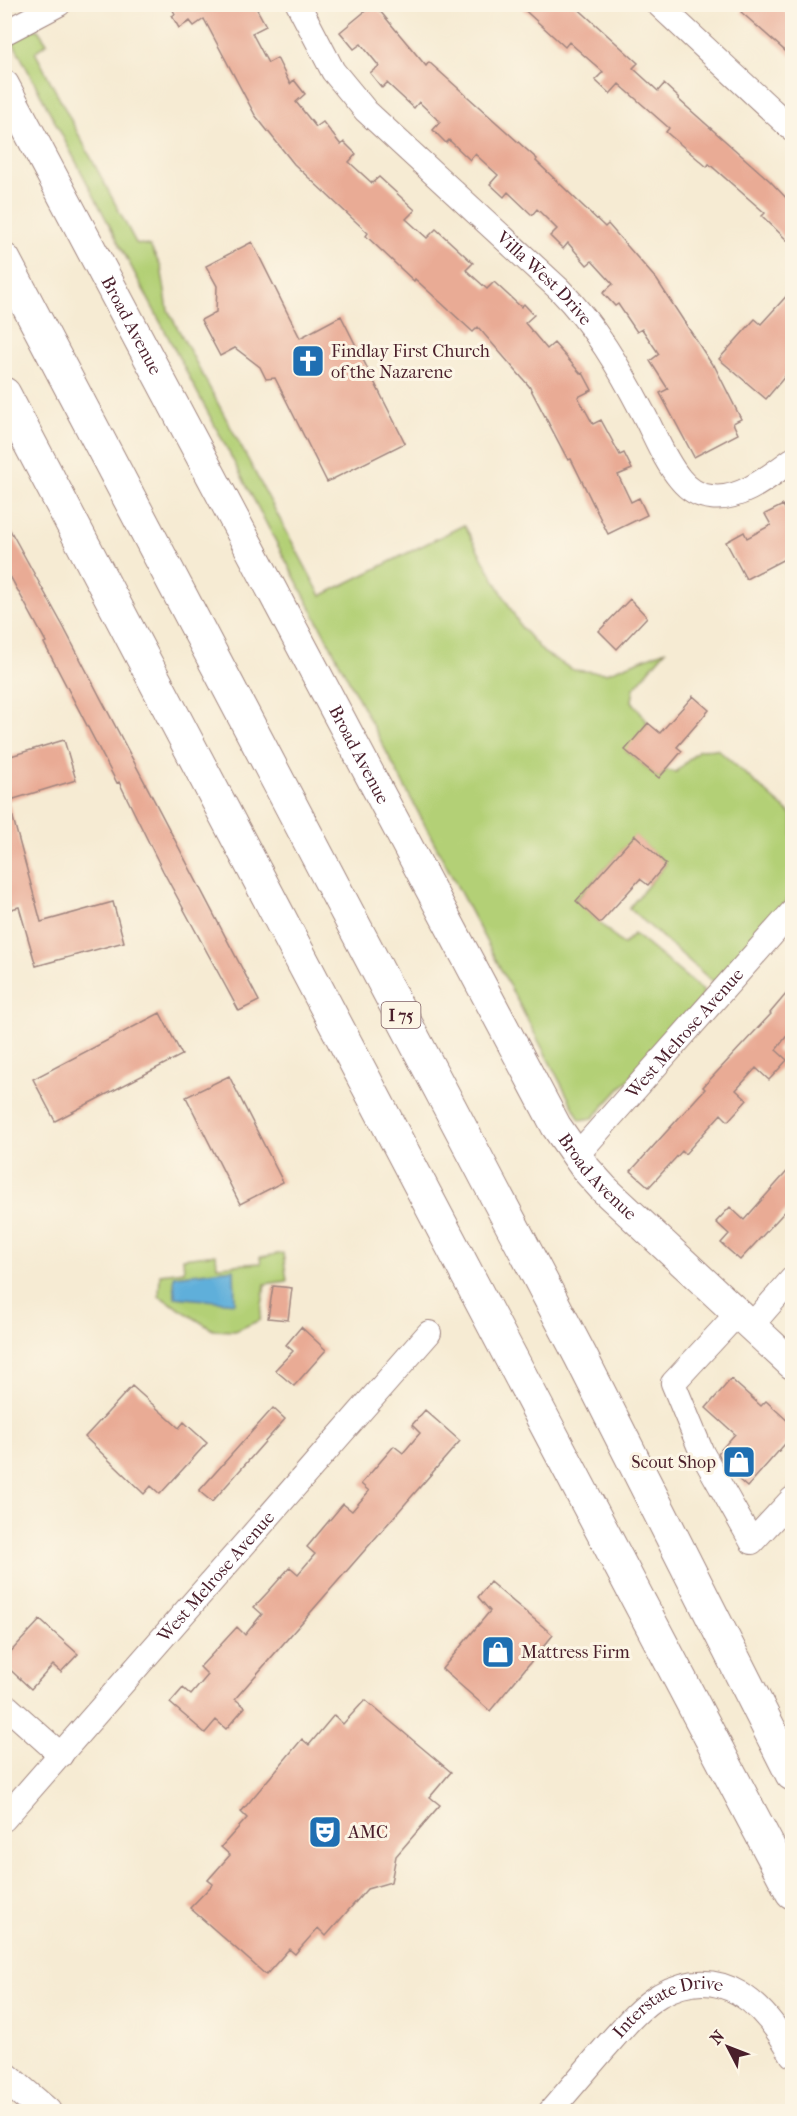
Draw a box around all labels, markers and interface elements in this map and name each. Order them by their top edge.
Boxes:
street label: Villa West Drive [492,226,597,329]
street label: Broad Avenue [97,272,166,378]
place label: Findlay First Church of the Nazarene [331,341,490,383]
church icon: Findlay First Church of the Nazarene [290,343,326,379]
street label: Broad Avenue [324,702,394,808]
street label: West Melrose Avenue [621,964,748,1103]
road number: I 75 [382,1002,420,1028]
street label: Broad Avenue [554,1129,641,1224]
shop icon: Scout Shop [721,1444,757,1480]
place label: Scout Shop [631,1452,716,1473]
street label: West Melrose Avenue [153,1507,279,1647]
shop icon: Mattress Firm [480,1634,516,1670]
place label: Mattress Firm [521,1642,630,1663]
theatre icon: AMC [307,1814,343,1850]
place label: AMC [347,1822,388,1843]
street label: Interstate Drive [608,1972,726,2042]
north arrow [698,2017,758,2077]
text: N [706,2026,729,2048]

